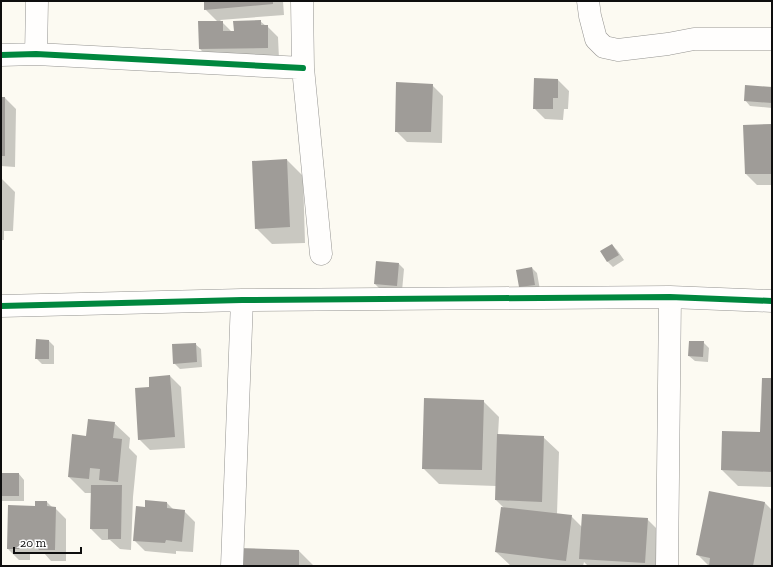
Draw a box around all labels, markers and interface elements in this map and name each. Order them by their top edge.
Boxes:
scale bar [14,529,81,555]
text: 20 m [20,536,47,550]

